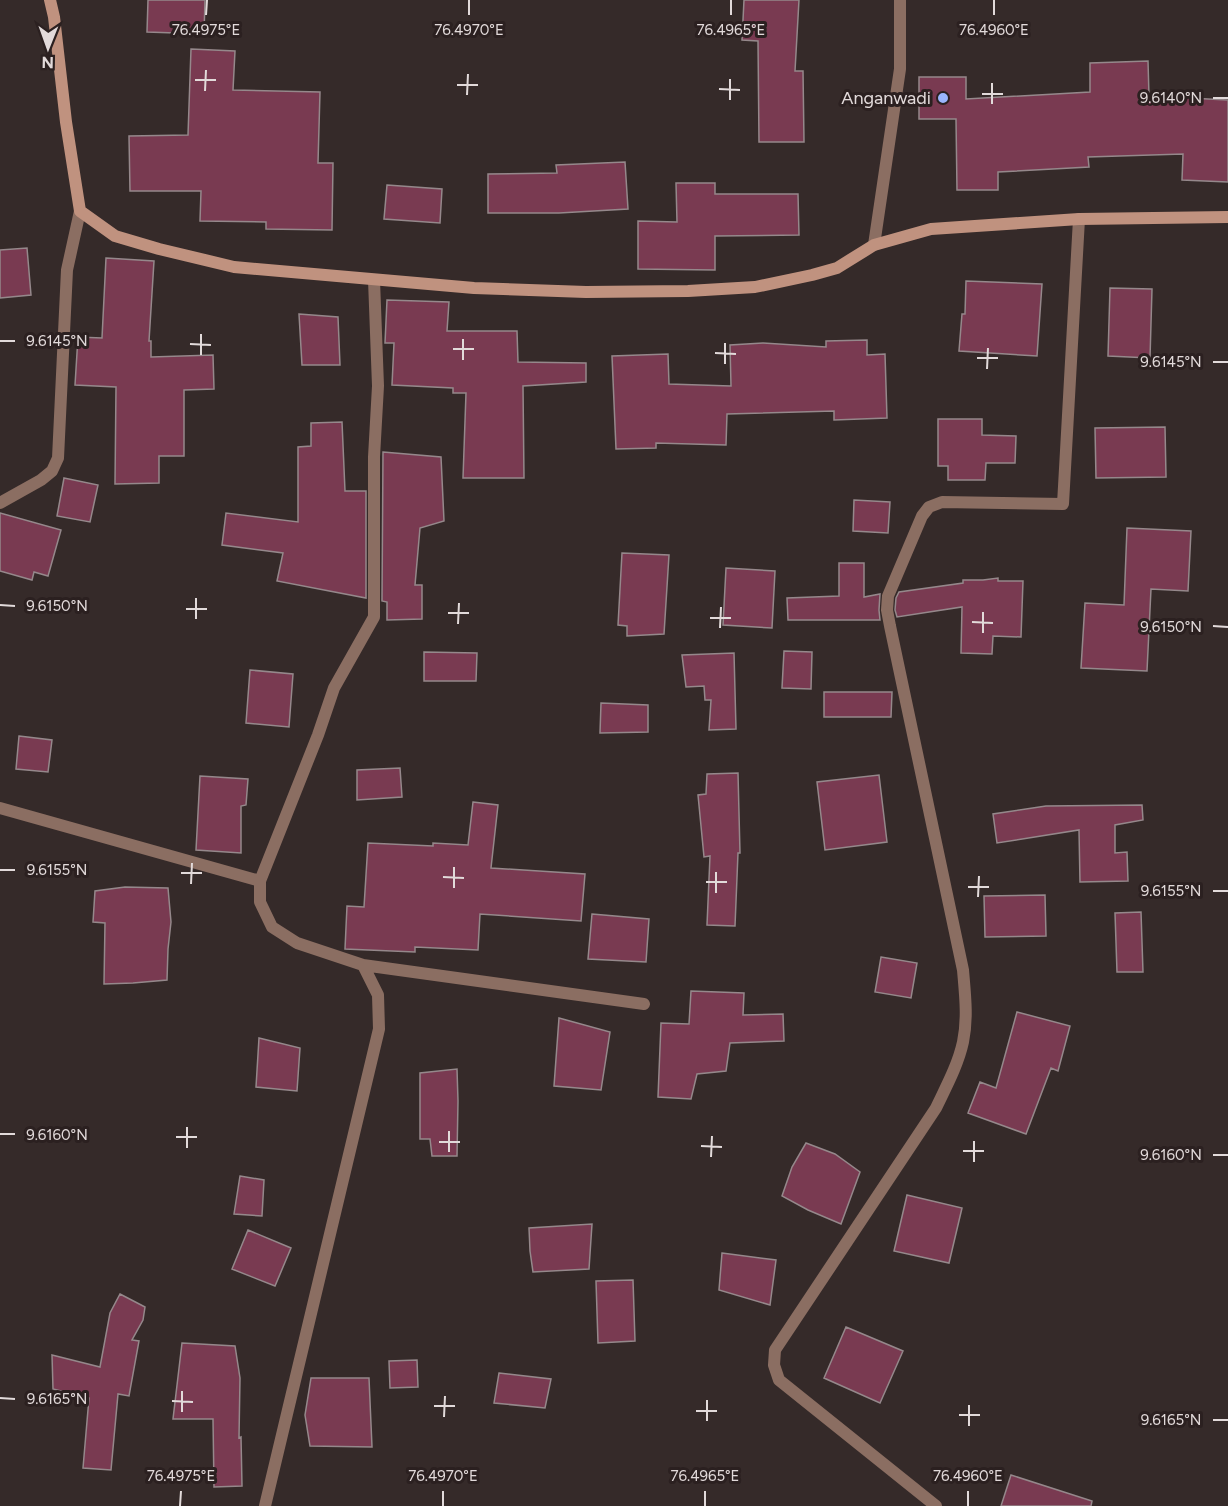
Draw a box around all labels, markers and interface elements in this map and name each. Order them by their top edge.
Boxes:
north arrow [18,18,78,78]
text: 76.4975°E [172,21,240,39]
text: 76.4970°E [434,21,504,39]
text: 76.4965°E [696,21,766,39]
text: 76.4960°E [959,21,1029,39]
text: N [41,53,54,72]
place label: Anganwadi [841,87,931,109]
text: 9.6140°N [1140,89,1202,107]
marker: Anganwadi [936,91,950,105]
text: 9.6145°N [26,332,88,350]
text: 9.6145°N [1140,353,1202,371]
text: 9.6150°N [26,597,88,615]
text: 9.6150°N [1140,618,1202,636]
text: 9.6155°N [27,861,87,879]
text: 9.6155°N [1141,882,1201,900]
text: 9.6160°N [26,1126,88,1144]
text: 9.6160°N [1140,1146,1202,1164]
text: 9.6165°N [27,1390,87,1408]
text: 9.6165°N [1141,1411,1201,1429]
text: 76.4975°E [147,1467,215,1485]
text: 76.4970°E [408,1467,478,1485]
text: 76.4965°E [670,1467,740,1485]
text: 76.4960°E [933,1467,1003,1485]

